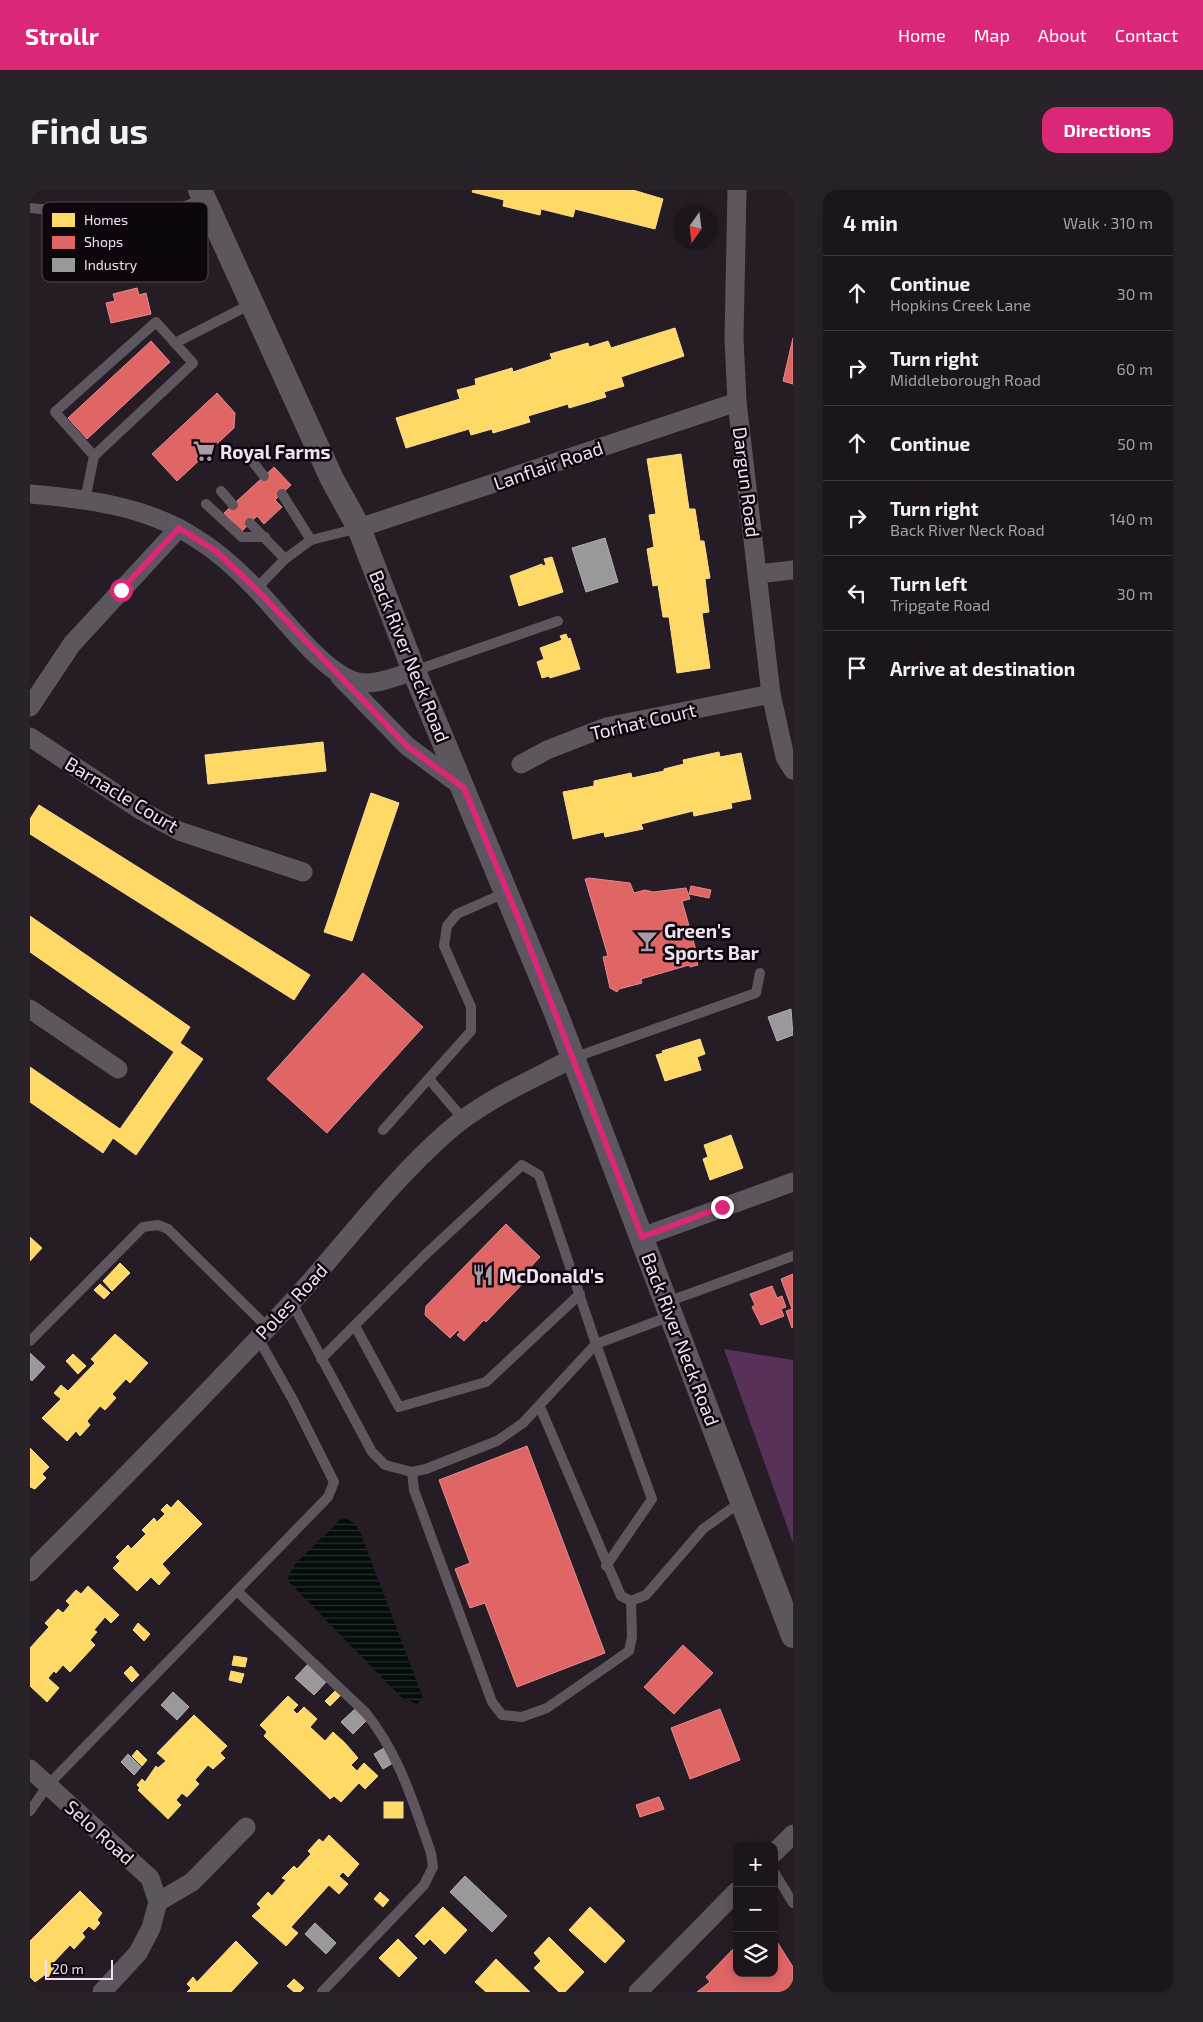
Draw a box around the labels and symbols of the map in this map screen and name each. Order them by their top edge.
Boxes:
legend [42,202,208,282]
north arrow [673,205,718,250]
text: Homes [84,211,128,228]
text: Shops [84,233,123,250]
text: Industry [84,256,138,273]
street label: Dargun Road [729,425,765,539]
street label: Lanflair Road [490,436,606,494]
supermarket icon: Royal Farms [191,438,217,464]
place label: Royal Farms [220,440,331,464]
street label: Back River Neck Road [365,567,455,745]
route start [110,579,133,602]
street label: Torhat Court [588,698,698,744]
street label: Barnacle Court [61,751,183,837]
place label: Green's Sports Bar [664,919,759,964]
bar icon: Green's Sports Bar [634,928,660,954]
route end [711,1196,734,1219]
street label: Back River Neck Road [637,1249,725,1429]
street label: Poles Road [250,1258,332,1344]
restaurant icon: McDonald's [470,1262,496,1288]
place label: McDonald's [499,1264,604,1287]
street label: Selo Road [61,1795,139,1869]
scale bar [45,1957,112,1980]

